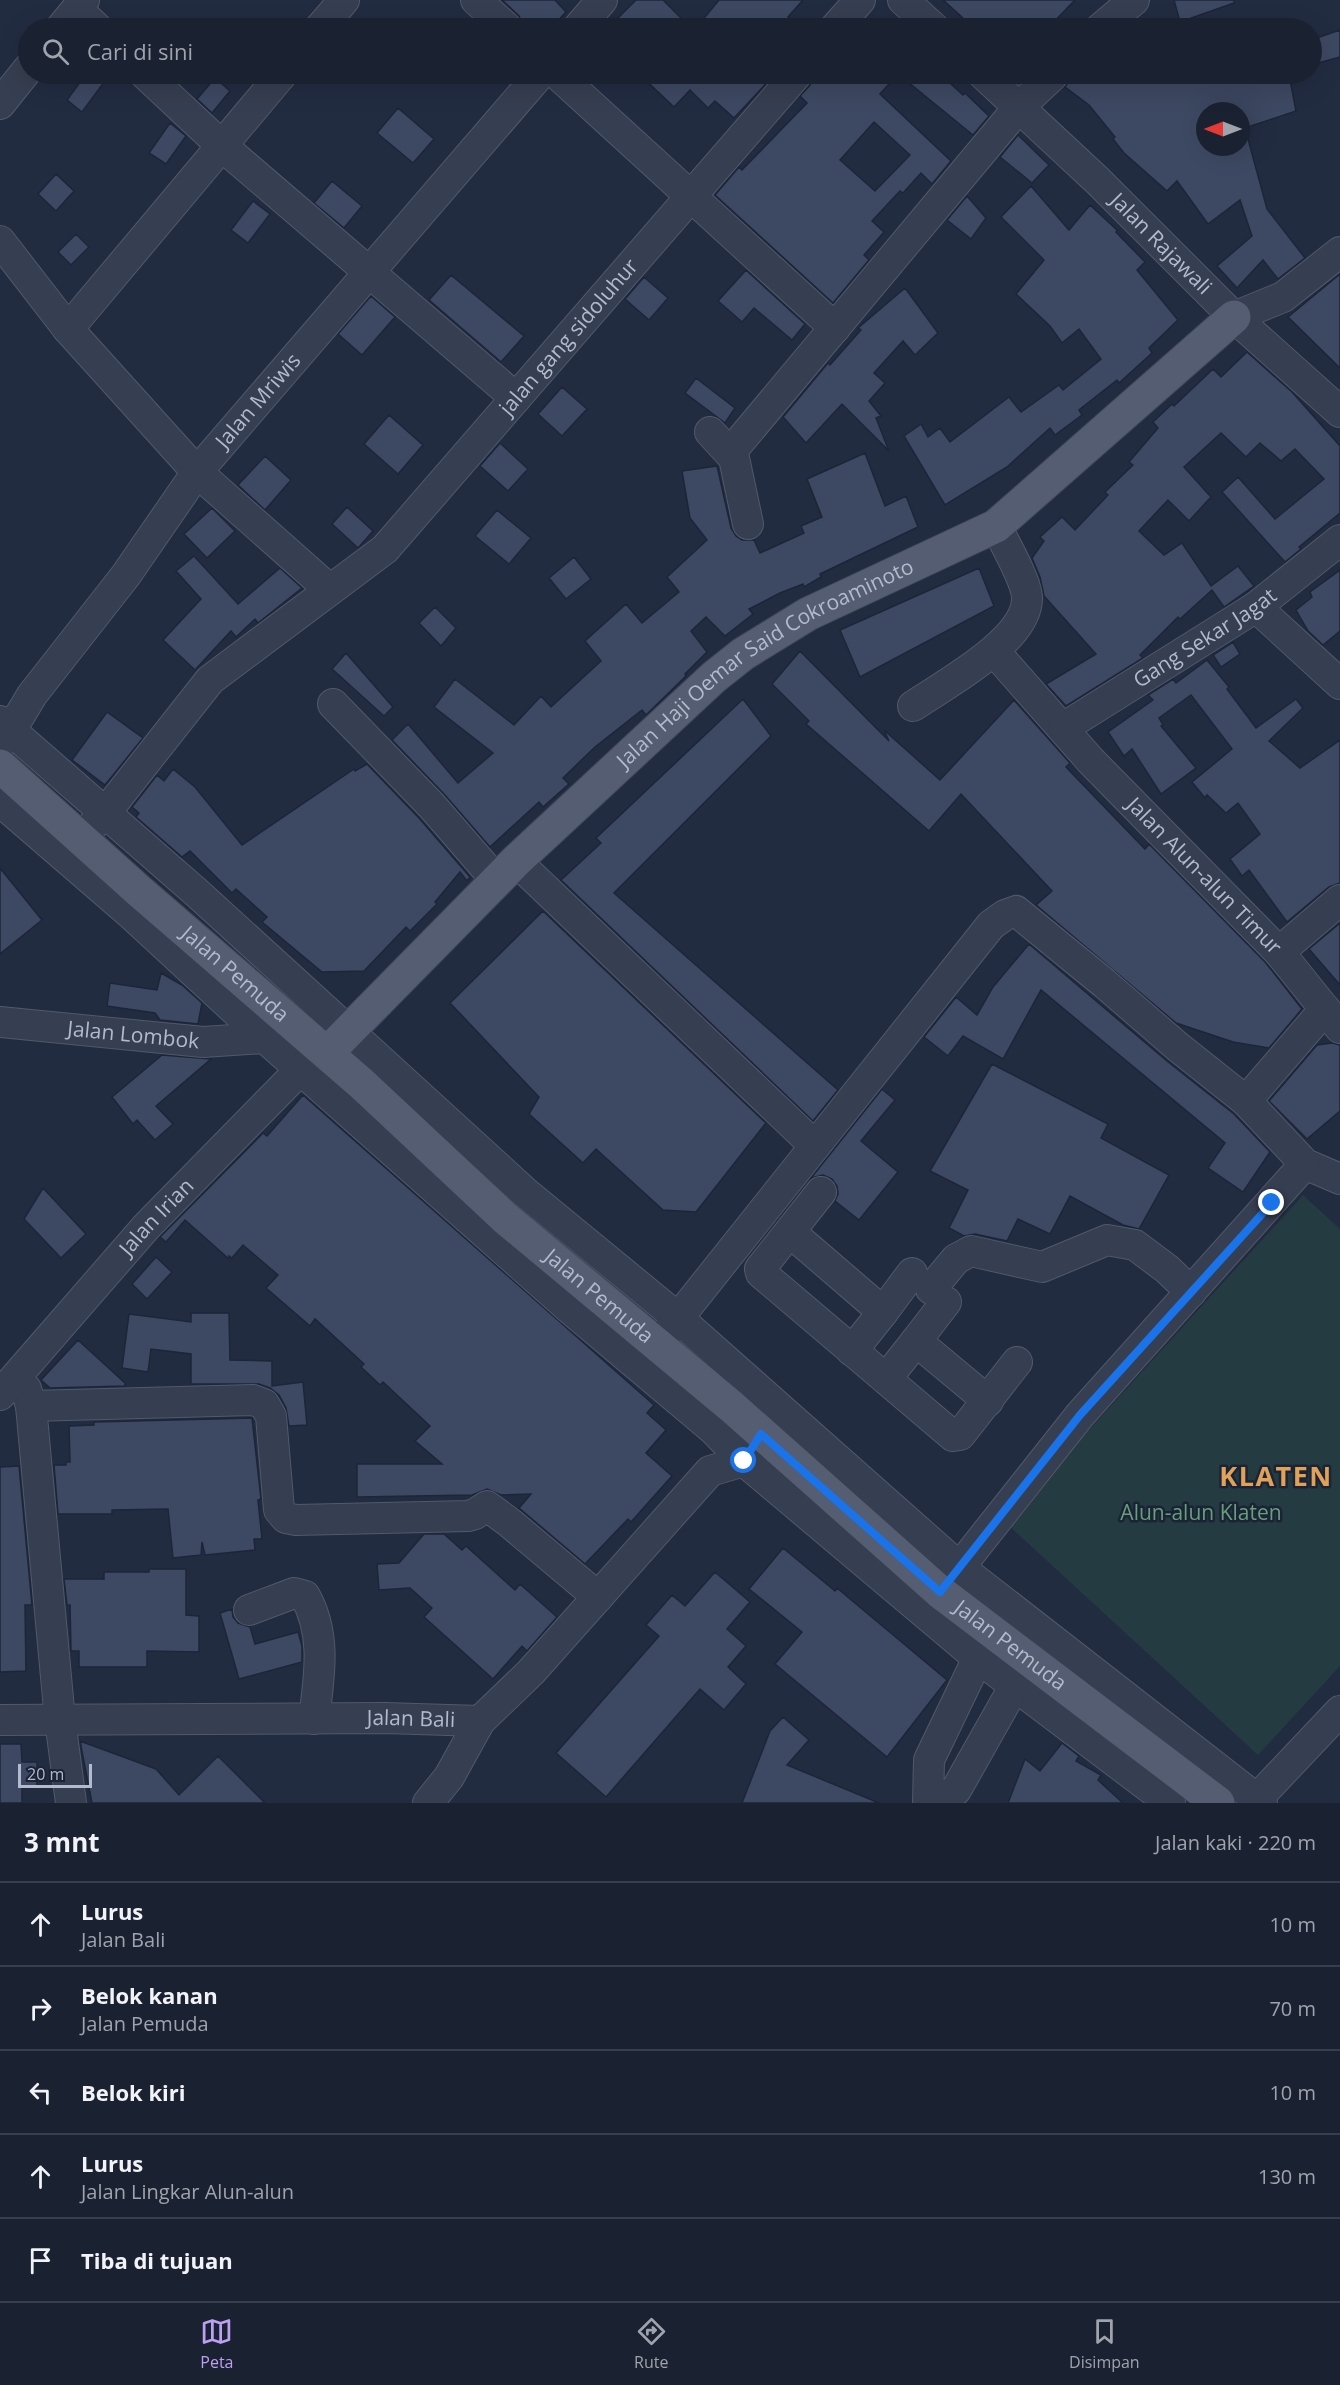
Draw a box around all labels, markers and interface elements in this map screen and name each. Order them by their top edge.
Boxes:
search box [18,18,1322,84]
icon: search [39,35,72,68]
text: Cari di sini [87,36,193,66]
north arrow [1196,102,1250,156]
street label: Jalan Rajawali [1103,185,1218,300]
street label: jalan gang sidoluhur [491,252,644,422]
street label: Jalan Mriwis [207,347,306,455]
street label: Jalan Haji Oemar Said Cokroaminoto [609,552,918,775]
street label: Gang Sekar Jagat [1128,581,1282,694]
street label: Jalan Alun-alun Timur [1120,789,1289,960]
street label: Jalan Pemuda [174,918,296,1028]
street label: Jalan Lombok [64,1014,201,1055]
street label: Jalan Irian [111,1172,199,1263]
route end [1258,1189,1284,1215]
street label: Jalan Pemuda [538,1241,660,1349]
route start [730,1447,756,1473]
district label: KLATEN [1219,1457,1333,1494]
park label: Alun-alun Klaten [1120,1498,1282,1526]
street label: Jalan Pemuda [948,1592,1073,1696]
street label: Jalan Bali [365,1703,456,1733]
scale bar [18,1761,92,1788]
text: 20 m [27,1763,64,1785]
text: 3 mnt [24,1824,100,1860]
text: Jalan kaki · 220 m [1155,1829,1316,1856]
text: Lurus [81,1896,143,1926]
icon: ahead [24,1908,57,1941]
text: 10 m [1269,1911,1316,1938]
text: Jalan Bali [81,1926,165,1953]
text: Belok kanan [81,1980,218,2010]
icon: right [24,1992,57,2025]
text: 70 m [1269,1995,1316,2022]
text: Jalan Pemuda [81,2010,209,2037]
icon: left [24,2076,57,2109]
text: Belok kiri [81,2077,186,2107]
text: 10 m [1269,2079,1316,2106]
text: Lurus [81,2148,143,2178]
icon: ahead [24,2160,57,2193]
text: 130 m [1258,2163,1316,2190]
text: Jalan Lingkar Alun-alun [81,2178,294,2205]
icon: arrive [24,2244,57,2277]
text: Tiba di tujuan [81,2245,233,2275]
tab: Peta [200,2315,234,2373]
tab: Rute [634,2315,668,2373]
tab: Disimpan [1069,2315,1140,2373]

